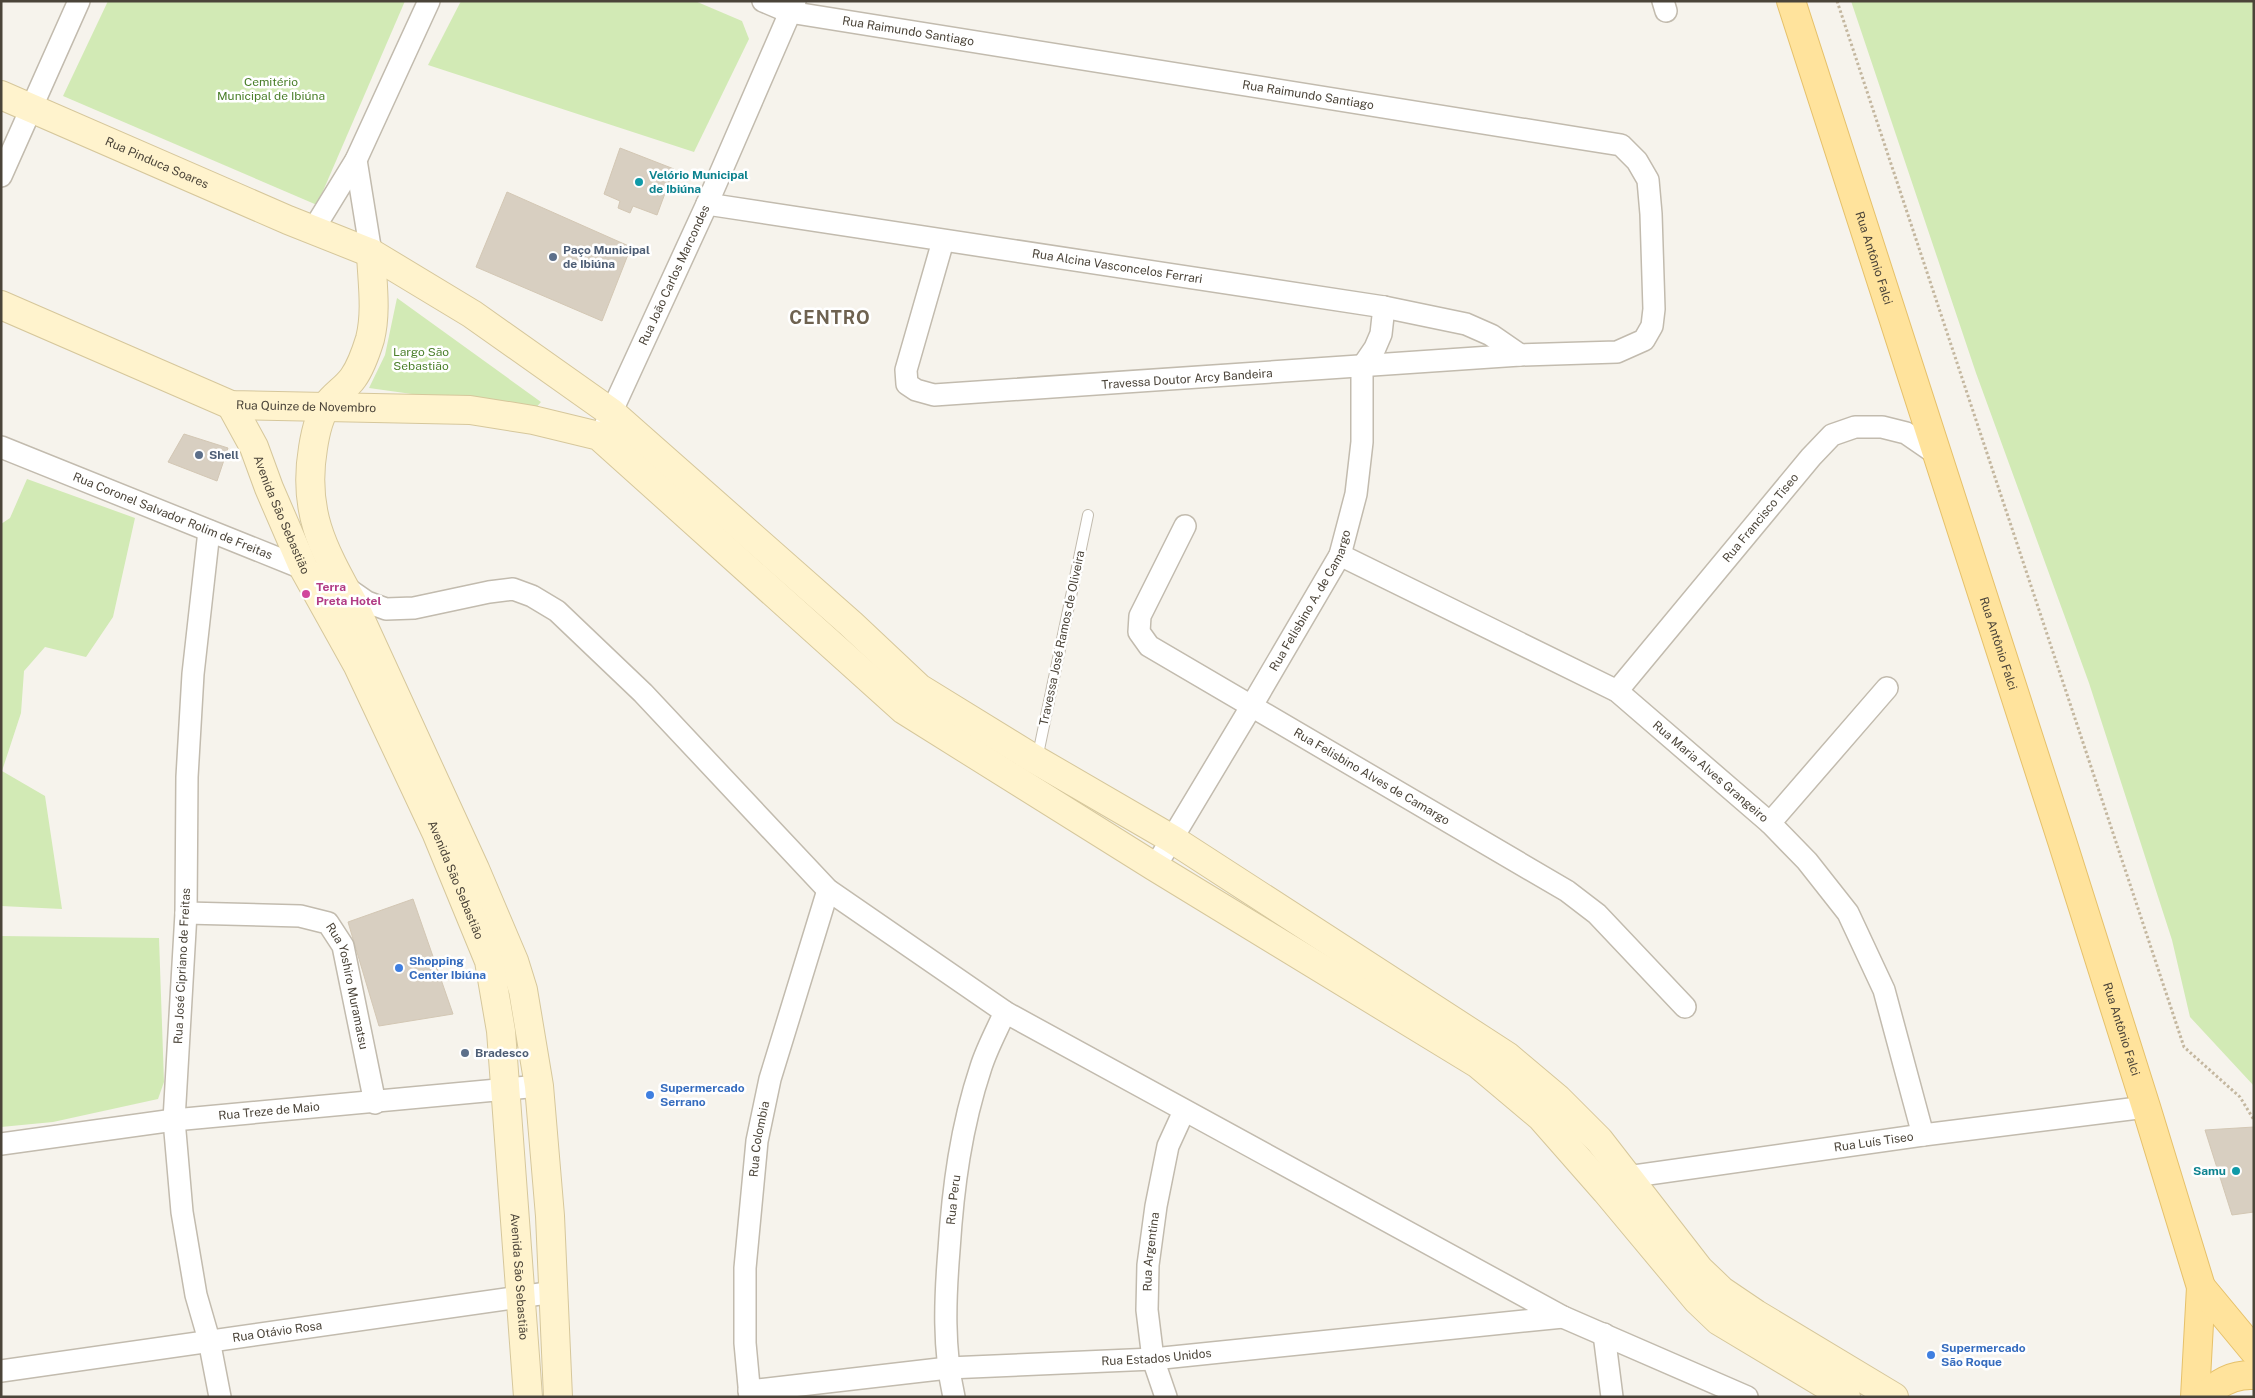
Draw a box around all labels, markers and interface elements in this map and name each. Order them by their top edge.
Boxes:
street label: Rua Raimundo Santiago [841,14,975,49]
park label: Cemitério Municipal de Ibiúna [217,75,325,103]
street label: Rua Raimundo Santiago [1241,78,1375,112]
street label: Rua Pinduca Soares [103,134,211,192]
place label: Velório Municipal de Ibiúna [649,168,748,196]
marker: Velório Municipal de Ibiúna [633,176,645,188]
street label: Rua João Carlos Marcondes [636,203,713,348]
street label: Rua Antônio Falci [1852,210,1895,306]
place label: Paço Municipal de Ibiúna [563,243,650,271]
street label: Rua Alcina Vasconcelos Ferrari [1031,247,1203,286]
marker: Paço Municipal de Ibiúna [547,251,559,263]
district label: CENTRO [789,307,871,328]
park label: Largo São Sebastião [393,345,449,373]
street label: Travessa Doutor Arcy Bandeira [1101,366,1273,392]
street label: Rua Quinze de Novembro [236,398,377,415]
place label: Shell [209,448,239,462]
marker: Shell [193,449,205,461]
street label: Avenida São Sebastião [251,454,313,577]
street label: Rua Coronel Salvador Rolim de Freitas [71,470,274,562]
street label: Rua Francisco Tiseo [1720,470,1802,565]
street label: Rua Felisbino A. de Camargo [1267,528,1353,674]
street label: Travessa José Ramos de Oliveira [1037,549,1087,727]
place label: Terra Preta Hotel [316,580,381,608]
marker: Terra Preta Hotel [300,588,312,600]
street label: Rua Antônio Falci [1977,595,2020,692]
street label: Rua Maria Alves Grangeiro [1650,718,1771,825]
street label: Rua Felisbino Alves de Camargo [1291,725,1452,828]
street label: Avenida São Sebastião [425,818,486,942]
street label: Rua José Cipriano de Freitas [171,888,193,1044]
street label: Rua Yoshiro Muramatsu [323,920,371,1051]
place label: Shopping Center Ibiúna [409,954,486,982]
marker: Shopping Center Ibiúna [393,962,405,974]
street label: Rua Antônio Falci [2100,981,2143,1078]
place label: Bradesco [475,1046,529,1060]
marker: Bradesco [459,1047,471,1059]
place label: Supermercado Serrano [660,1081,745,1109]
marker: Supermercado Serrano [644,1089,656,1101]
street label: Rua Treze de Maio [218,1099,320,1123]
street label: Rua Colombia [747,1100,772,1178]
street label: Rua Luís Tiseo [1833,1129,1915,1155]
place label: Samu [2193,1164,2226,1178]
marker: Samu [2230,1165,2242,1177]
street label: Rua Peru [944,1174,963,1226]
street label: Rua Argentina [1140,1211,1162,1292]
street label: Avenida São Sebastião [507,1213,531,1341]
street label: Rua Otávio Rosa [231,1318,323,1345]
place label: Supermercado São Roque [1941,1341,2026,1369]
street label: Rua Estados Unidos [1101,1346,1212,1368]
marker: Supermercado São Roque [1925,1349,1937,1361]

